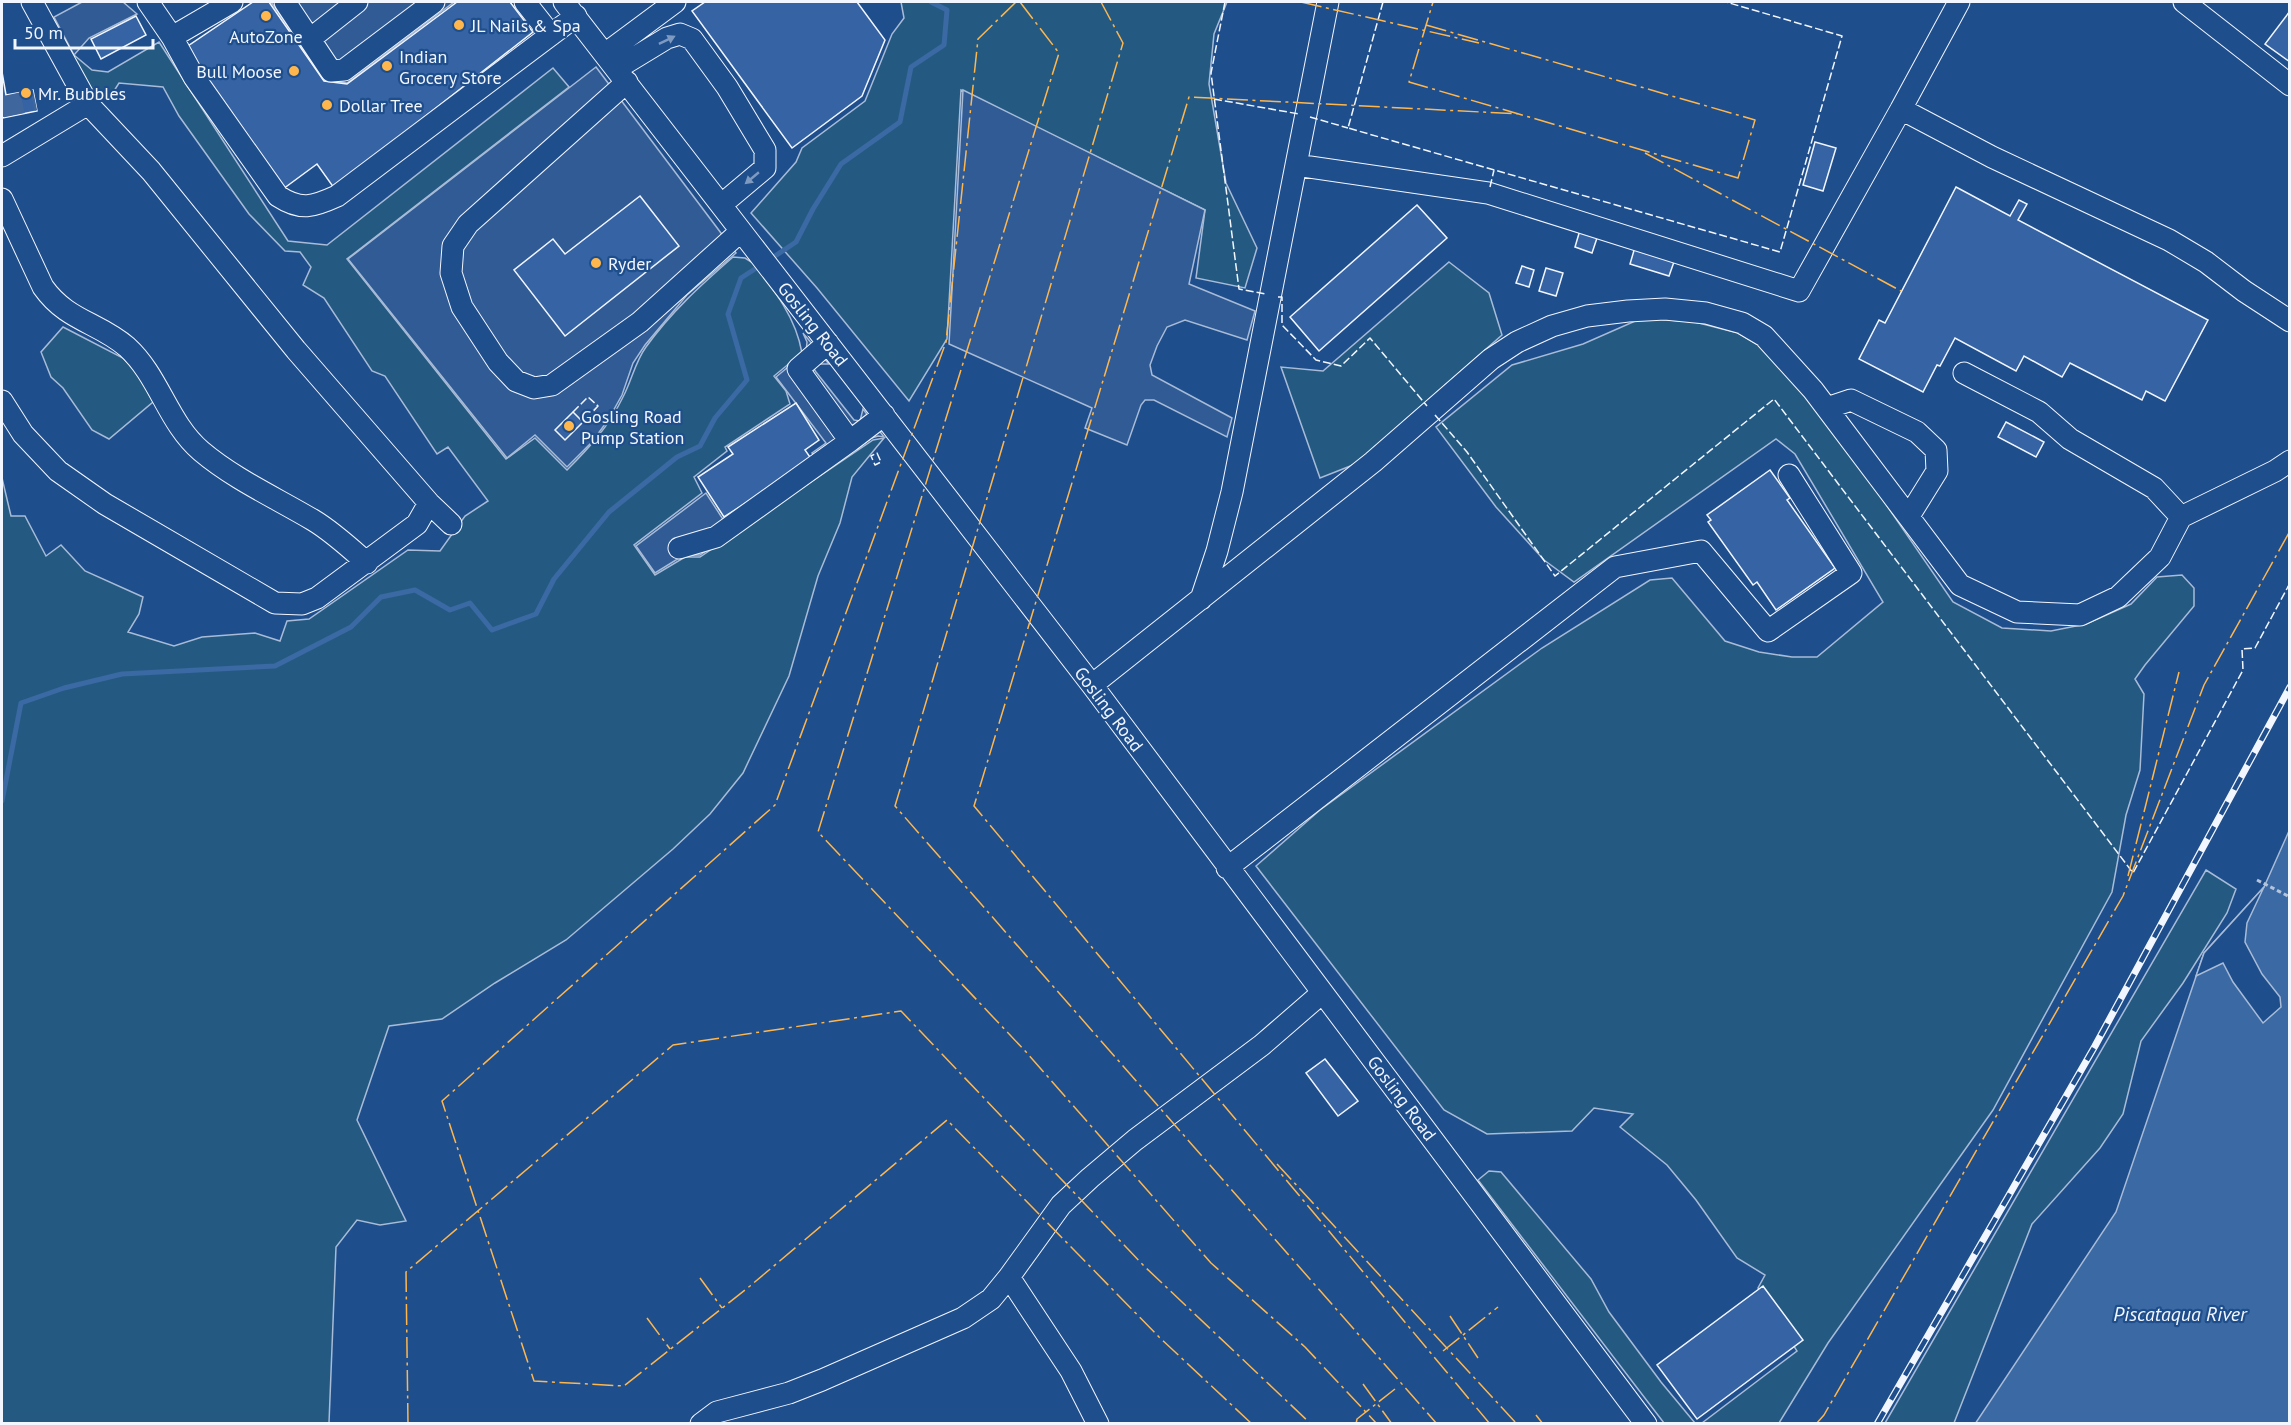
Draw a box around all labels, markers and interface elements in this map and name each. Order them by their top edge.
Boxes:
marker: AutoZone [259,9,273,23]
scale bar [15,12,153,50]
place label: JL Nails & Spa [470,14,581,37]
marker: JL Nails & Spa [452,18,466,32]
text: 50 m [24,21,63,44]
place label: AutoZone [229,25,303,48]
one-way arrow [658,35,675,44]
place label: Indian Grocery Store [399,45,502,89]
marker: Indian Grocery Store [380,59,394,73]
place label: Bull Moose [196,60,282,83]
marker: Bull Moose [287,64,301,78]
place label: Mr. Bubbles [38,82,126,105]
marker: Mr. Bubbles [19,86,33,100]
place label: Dollar Tree [339,94,423,117]
marker: Dollar Tree [320,98,334,112]
one-way arrow [744,172,760,185]
place label: Ryder [608,252,651,275]
marker: Ryder [589,256,603,270]
street label: Gosling Road [773,277,853,371]
place label: Gosling Road Pump Station [581,405,684,449]
marker: Gosling Road Pump Station [562,419,576,433]
street label: Gosling Road [1069,662,1149,756]
street label: Gosling Road [1362,1051,1442,1145]
water label: Piscataqua River [2113,1301,2248,1327]

